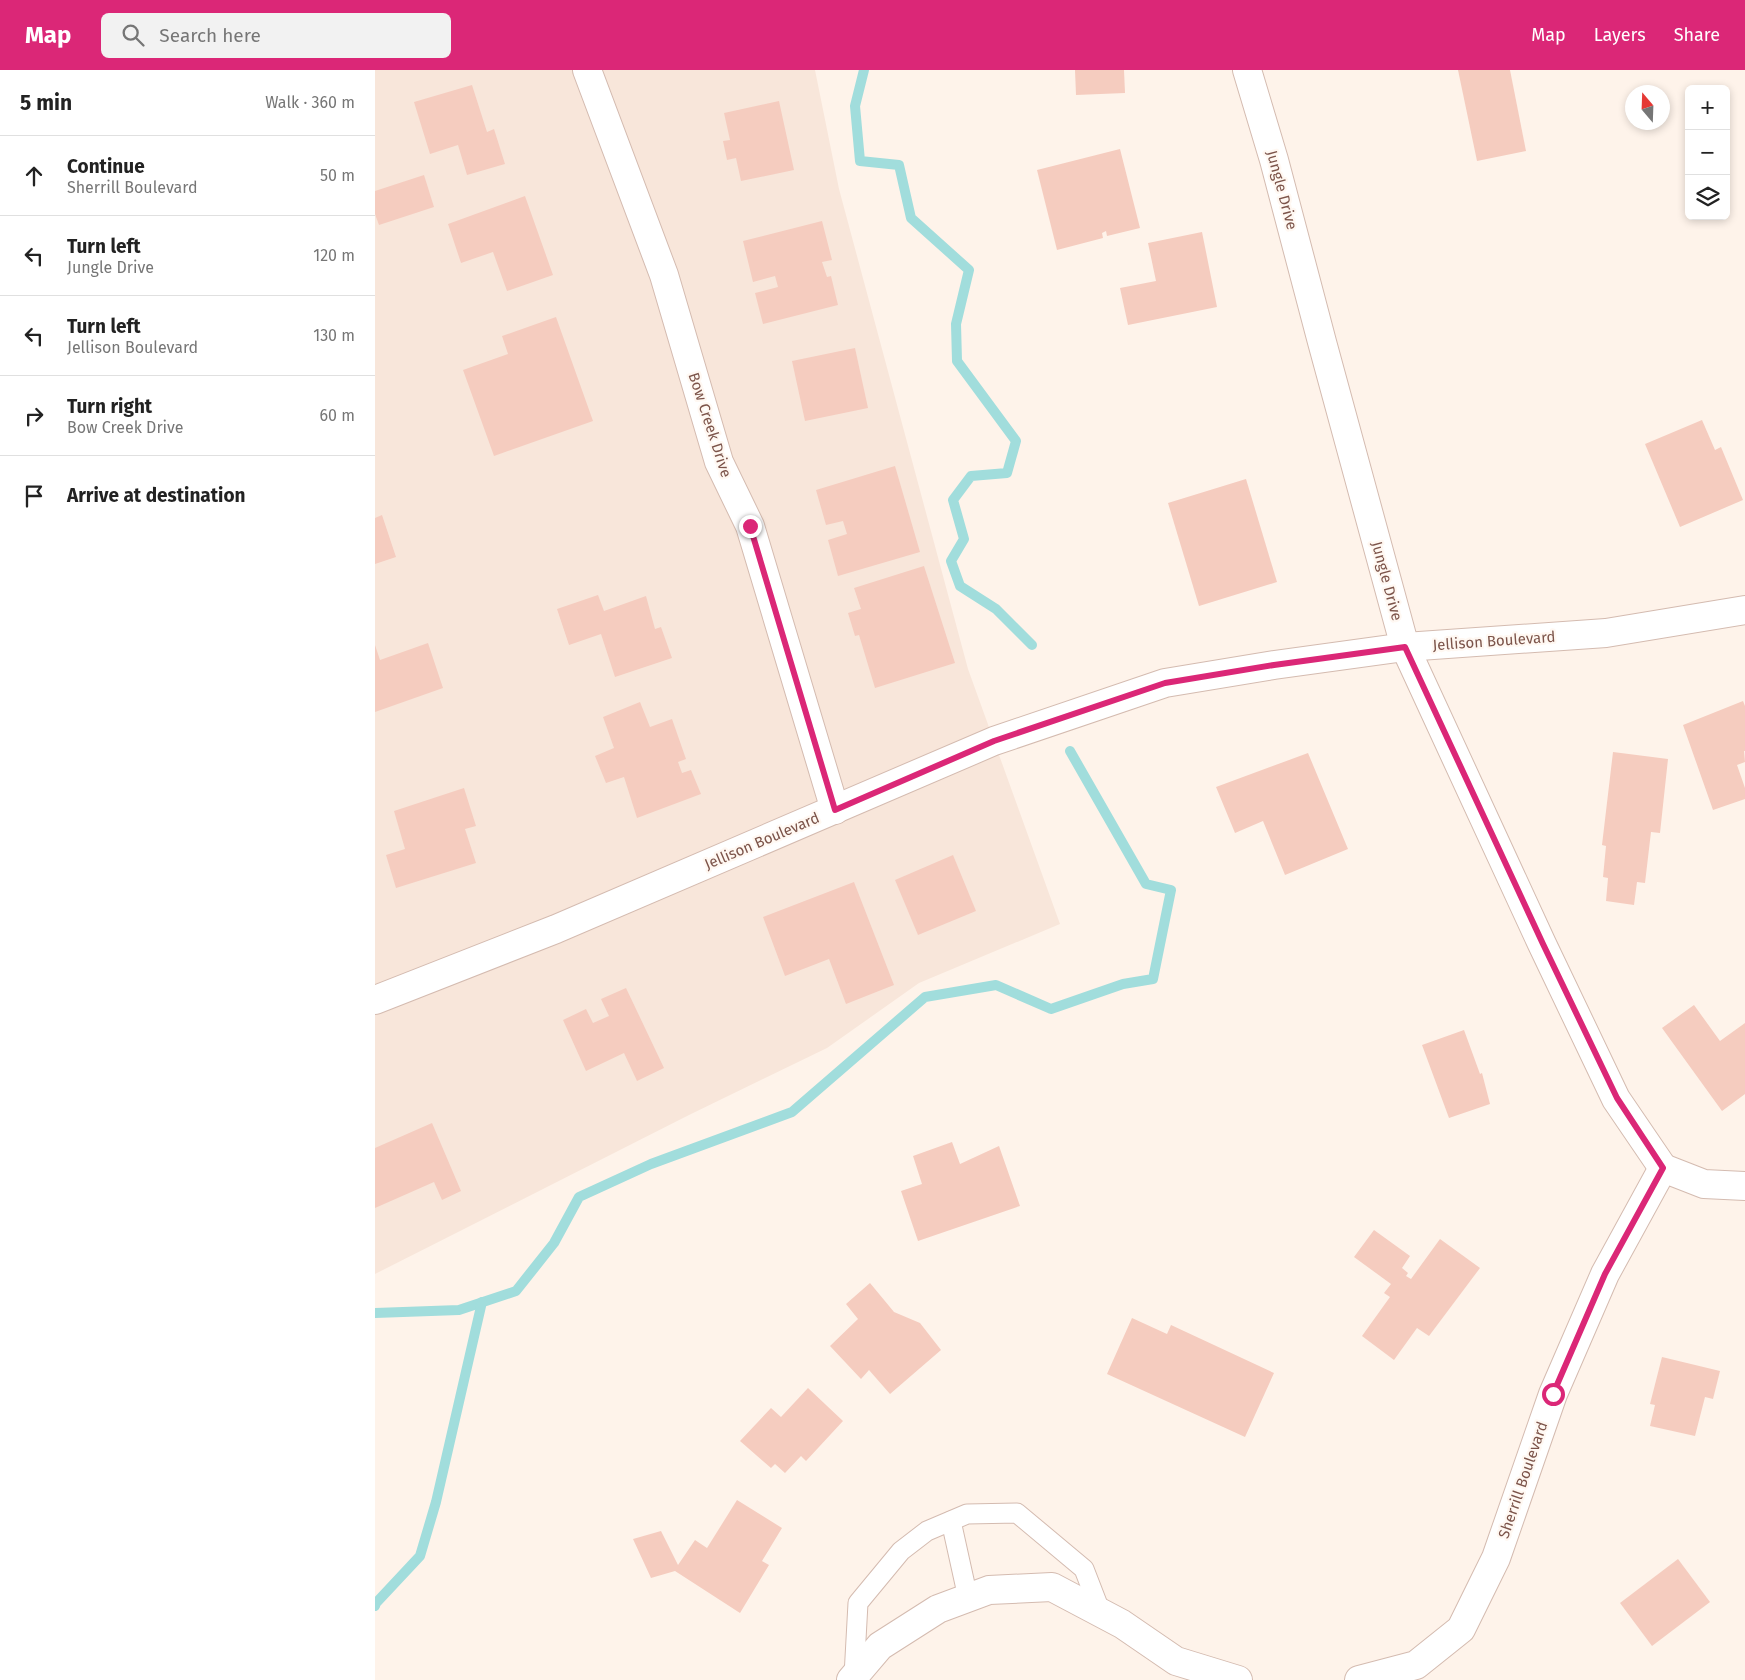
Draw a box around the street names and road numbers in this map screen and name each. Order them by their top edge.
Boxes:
street label: Jungle Drive [1263,148,1301,232]
street label: Bow Creek Drive [685,370,735,480]
street label: Jungle Drive [1368,539,1406,623]
street label: Jellison Boulevard [1432,628,1556,654]
street label: Jellison Boulevard [702,809,822,873]
street label: Sherrill Boulevard [1495,1419,1551,1541]

